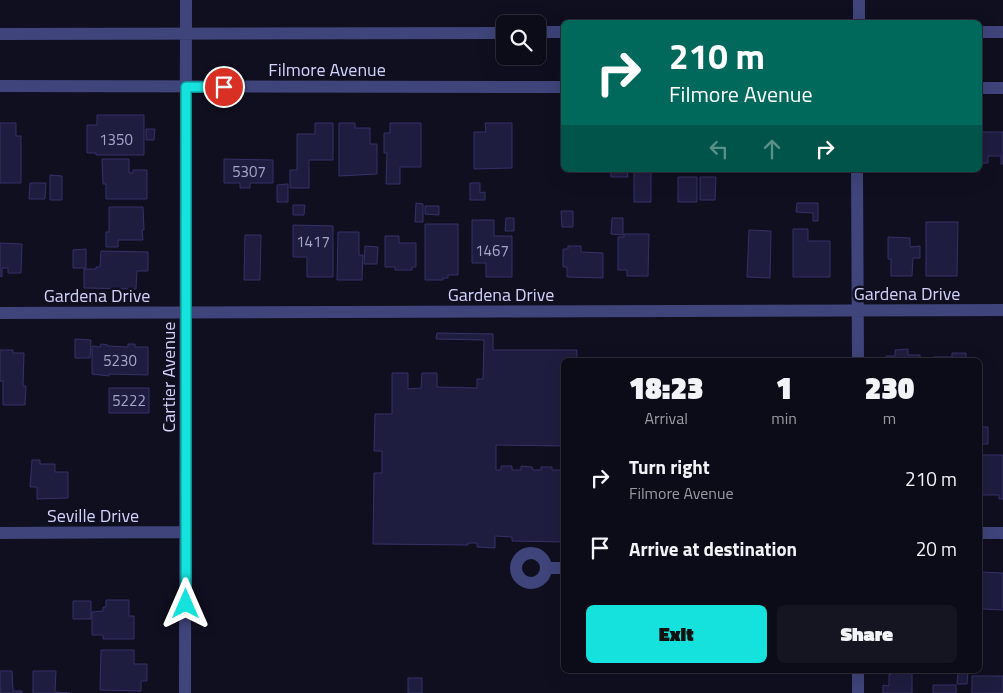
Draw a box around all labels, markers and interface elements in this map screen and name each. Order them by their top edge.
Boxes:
map controls [496,15,546,65]
button: search [496,15,546,65]
text: 210 m [669,29,765,83]
icon: right [586,40,651,105]
street label: Filmore Avenue [268,56,386,83]
pin [203,66,245,108]
icon: arrive [210,73,238,101]
text: Filmore Avenue [669,77,813,111]
house number: 1350 [99,128,133,151]
icon: left [705,135,733,163]
icon: ahead [758,135,786,163]
icon: right [811,135,839,163]
house number: 5307 [232,160,266,183]
house number: 1417 [296,230,330,253]
house number: 1467 [475,239,509,262]
street label: Gardena Drive [854,280,960,307]
street label: Gardena Drive [448,281,554,308]
street label: Gardena Drive [44,282,150,309]
street label: Cartier Avenue [155,322,182,432]
house number: 5230 [103,349,137,372]
text: 18:23 [629,365,703,411]
text: 1 [776,365,792,411]
text: 230 [865,365,914,411]
house number: 5222 [112,389,146,412]
text: Arrival [644,406,688,430]
text: min [771,406,797,430]
text: m [883,406,896,430]
text: Turn right [629,452,710,481]
icon: right [586,464,614,492]
text: 210 m [905,464,957,493]
text: Filmore Avenue [629,481,733,505]
street label: Seville Drive [47,502,139,529]
icon: arrive [586,534,614,562]
text: Arrive at destination [629,534,797,563]
text: 20 m [916,534,957,563]
position arrow [159,577,211,629]
button: Exit [586,605,767,663]
button: Share [777,605,957,663]

